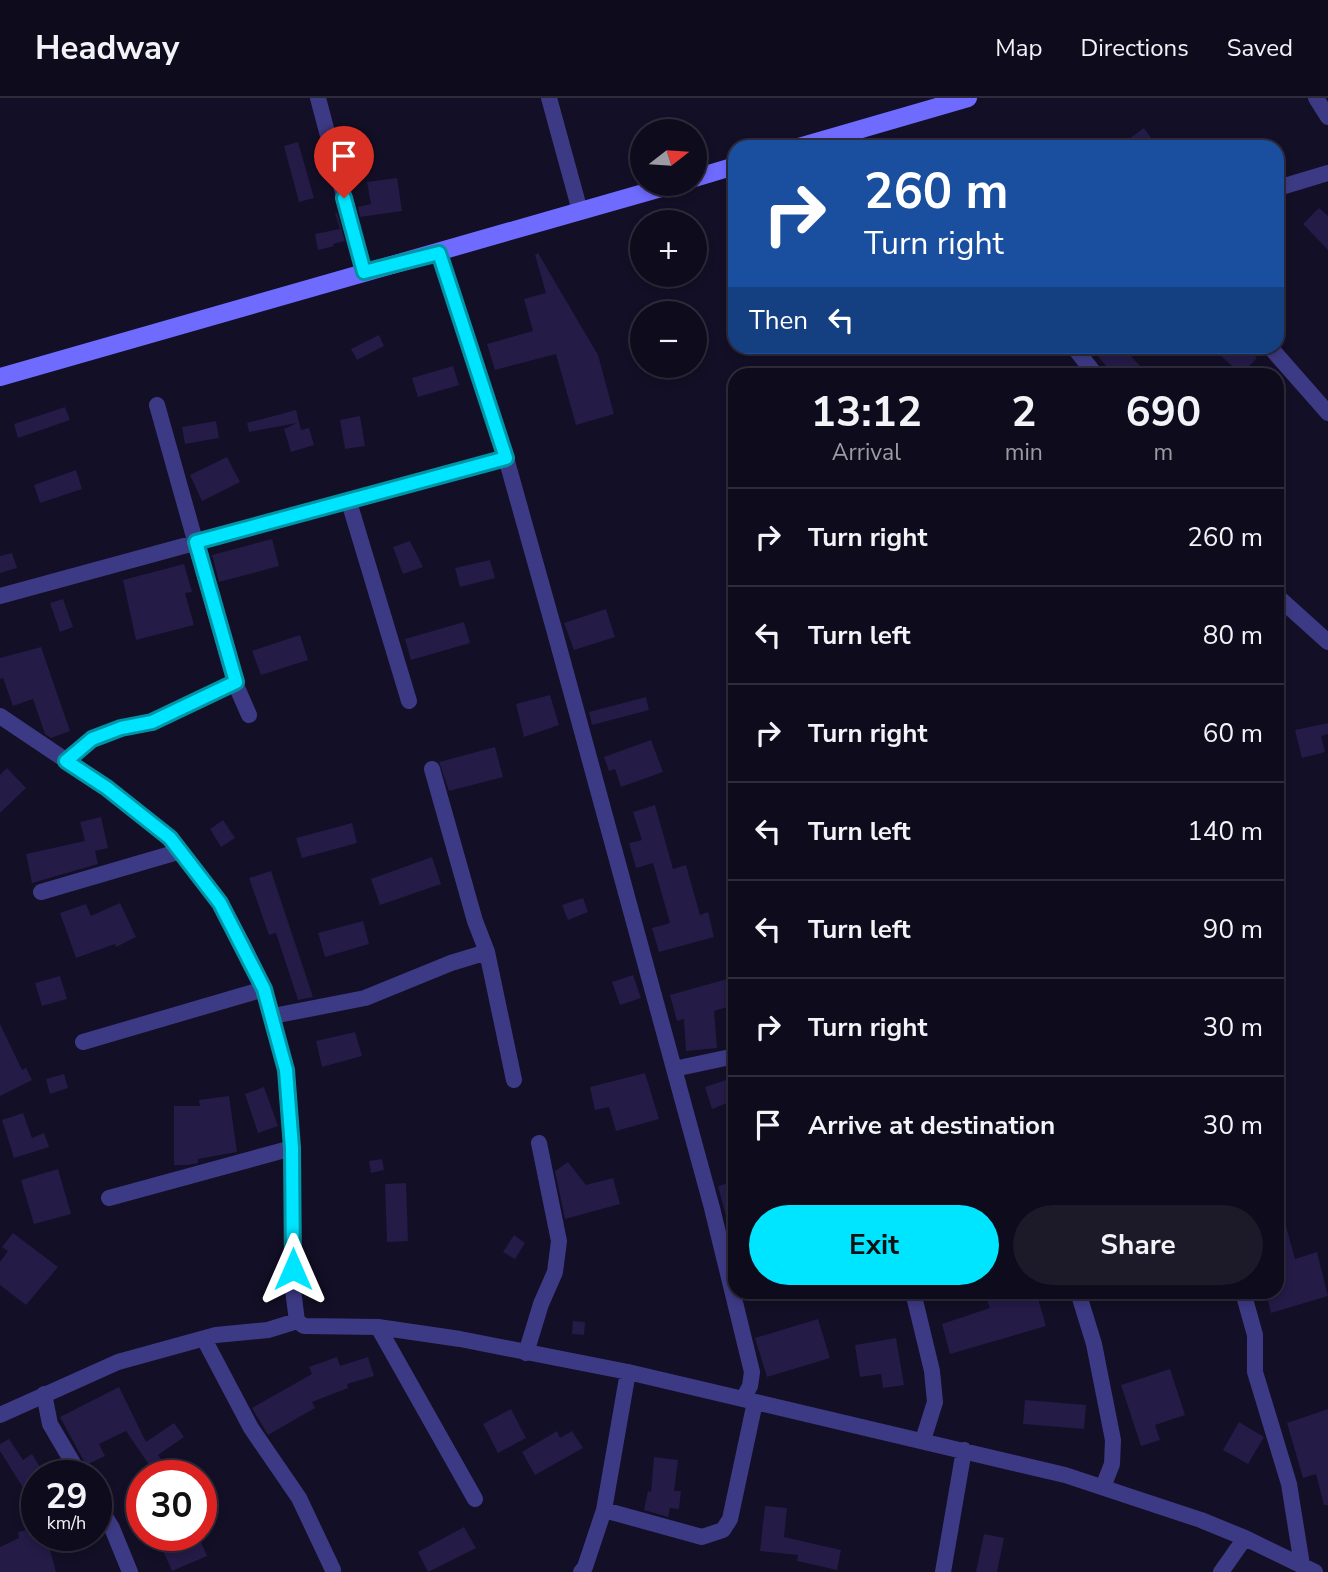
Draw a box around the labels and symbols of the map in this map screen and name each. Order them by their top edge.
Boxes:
north arrow [630,119,707,196]
pin [314,126,374,198]
position arrow [256,1232,330,1306]
speed limit sign: 30 [126,1460,217,1551]

